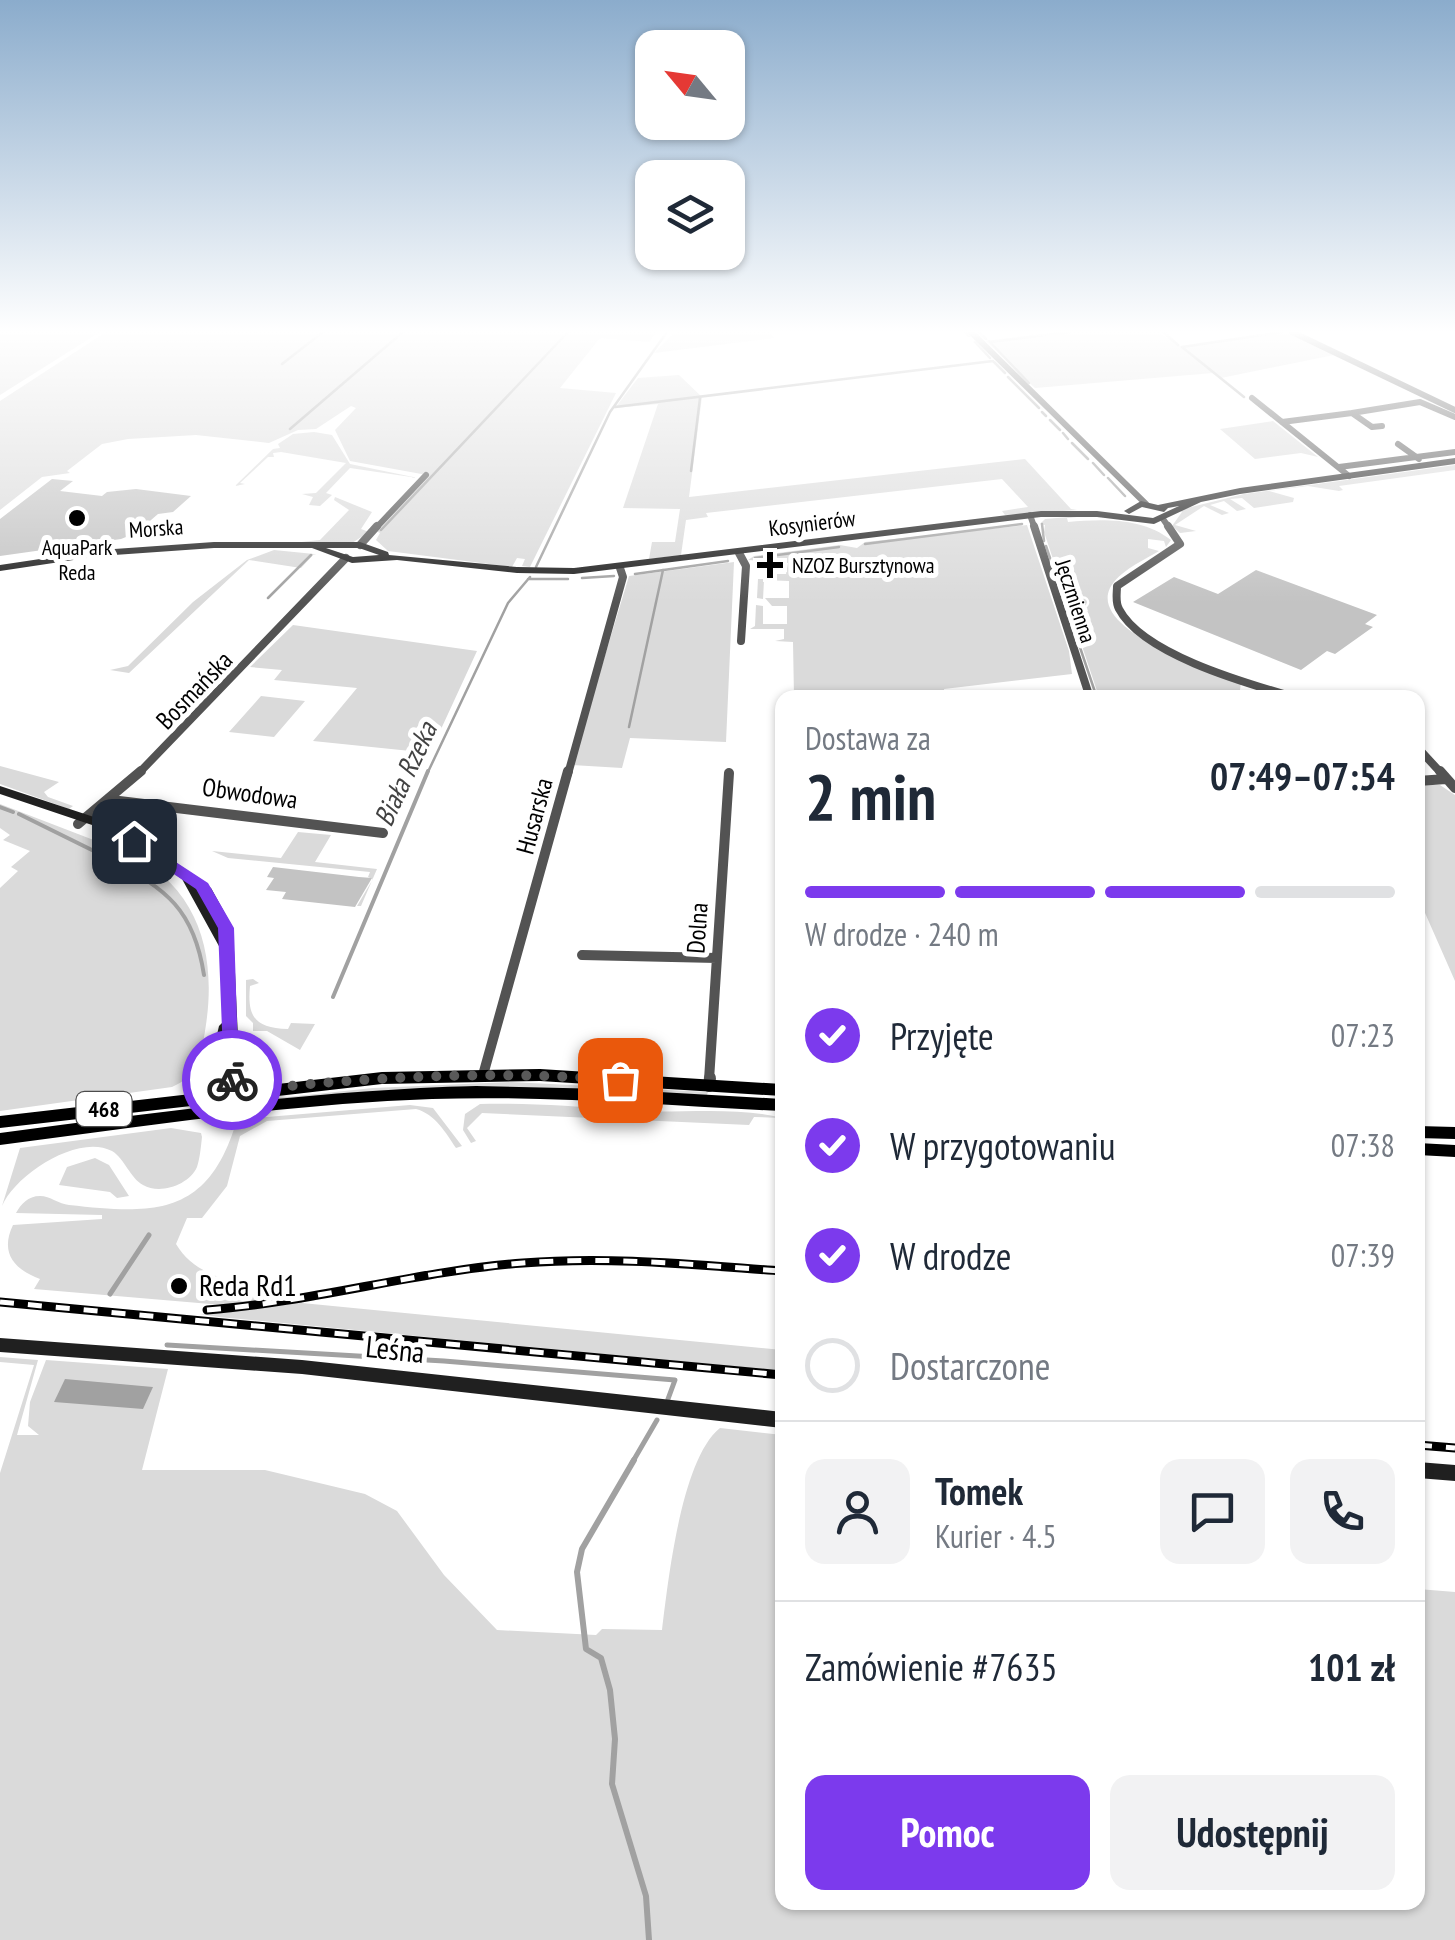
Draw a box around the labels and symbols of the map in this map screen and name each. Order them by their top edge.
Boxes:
north arrow [635,30,745,140]
street label: Kosynierów [767,504,857,542]
marker: AquaPark Reda [66,507,88,529]
street label: Morska [128,512,184,544]
place label: AquaPark Reda [42,533,113,586]
place label: NZOZ Bursztynowa [792,551,935,579]
marker: NZOZ Bursztynowa [757,552,783,578]
street label: Jęczmienna [1049,555,1103,646]
street label: Bosmańska [149,644,239,736]
water label: Biała Rzeka [364,714,445,832]
street label: Obwodowa [200,770,300,816]
street label: Husarska [508,774,560,858]
pin [92,799,177,884]
street label: Dolna [679,902,715,954]
courier [182,1030,282,1130]
pin [578,1038,663,1123]
road number: 468 [76,1092,132,1126]
place label: Reda Rd1 [199,1265,297,1304]
marker: Reda Rd1 [168,1275,190,1297]
street label: Leśna [364,1326,426,1371]

